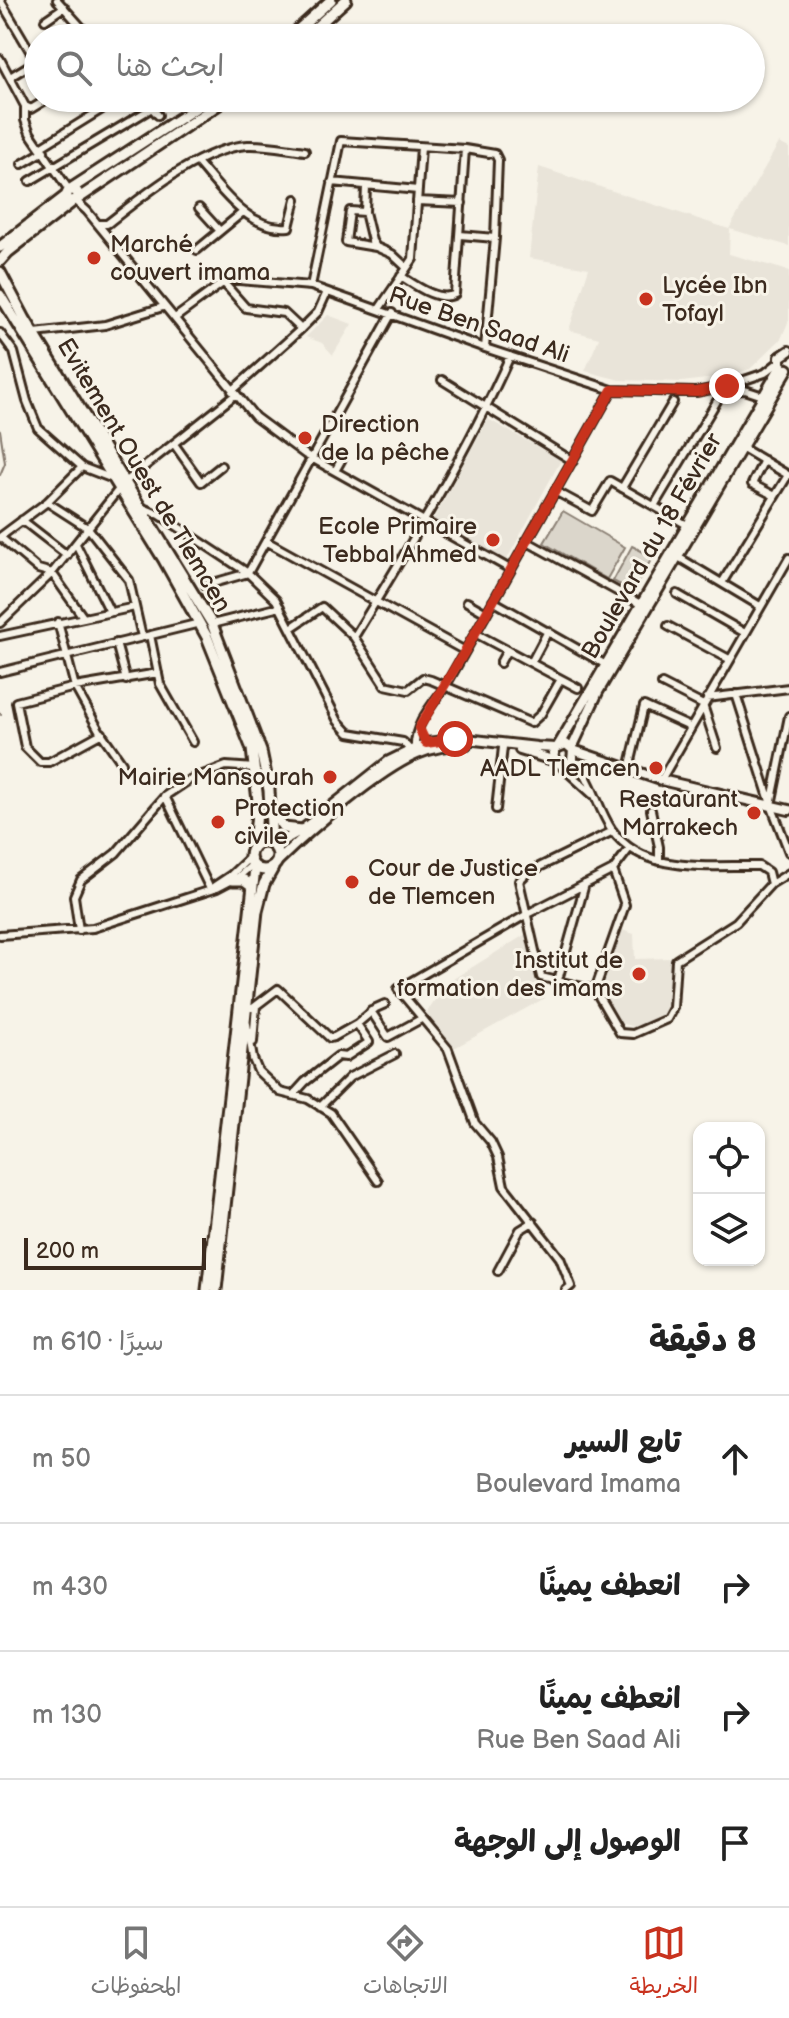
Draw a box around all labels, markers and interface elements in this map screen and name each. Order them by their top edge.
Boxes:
search box [24,24,765,112]
icon: search [52,46,96,90]
text: ابحث هنا [116,49,224,85]
place label: Marché couvert imama [110,230,270,287]
marker: Marché couvert imama [85,249,103,267]
place label: Lycée Ibn Tofayl [662,271,767,328]
street label: Rue Ben Saad Ali [385,281,573,369]
marker: Lycée Ibn Tofayl [637,290,655,308]
street label: Evitement Ouest de Tlemcen [51,333,237,617]
route end [709,368,745,404]
place label: Direction de la pêche [321,410,449,467]
street label: Boulevard du 18 Février [576,428,729,664]
marker: Direction de la pêche [296,429,314,447]
place label: Ecole Primaire Tebbal Ahmed [318,512,477,569]
marker: Ecole Primaire Tebbal Ahmed [484,531,502,549]
route start [437,721,473,757]
place label: AADL Tlemcen [480,754,640,783]
marker: AADL Tlemcen [647,759,665,777]
place label: Mairie Mansourah [118,763,314,792]
marker: Mairie Mansourah [321,768,339,786]
place label: Restaurant Marrakech [619,785,739,842]
place label: Protection civile [234,794,344,851]
marker: Restaurant Marrakech [745,804,763,822]
marker: Protection civile [209,813,227,831]
place label: Cour de Justice de Tlemcen [368,854,538,911]
marker: Cour de Justice de Tlemcen [343,873,361,891]
place label: Institut de formation des imams [397,946,623,1003]
marker: Institut de formation des imams [630,965,648,983]
map controls [693,1122,765,1266]
button: locate [693,1122,765,1194]
button: layers [693,1194,765,1266]
scale bar [24,1234,206,1270]
text: 200 m [36,1238,99,1265]
text: 8 دقيقة [649,1320,757,1361]
text: سيرًا · 610 m [32,1327,164,1358]
text: تابع السير [566,1425,681,1461]
icon: ahead [713,1437,757,1481]
text: 50 m [32,1444,91,1475]
text: Boulevard Imama [475,1469,681,1500]
icon: right [713,1565,757,1609]
text: انعطف يمينًا [539,1568,681,1604]
text: 430 m [32,1572,108,1603]
text: انعطف يمينًا [539,1681,681,1717]
icon: right [713,1693,757,1737]
text: 130 m [32,1700,102,1731]
text: Rue Ben Saad Ali [476,1725,681,1756]
icon: arrive [713,1821,757,1865]
text: الوصول إلى الوجهة [454,1824,681,1860]
tab: المحفوظات [91,1921,181,2005]
tab: الاتجاهات [363,1921,448,2005]
tab: الخريطة [630,1921,698,2005]

